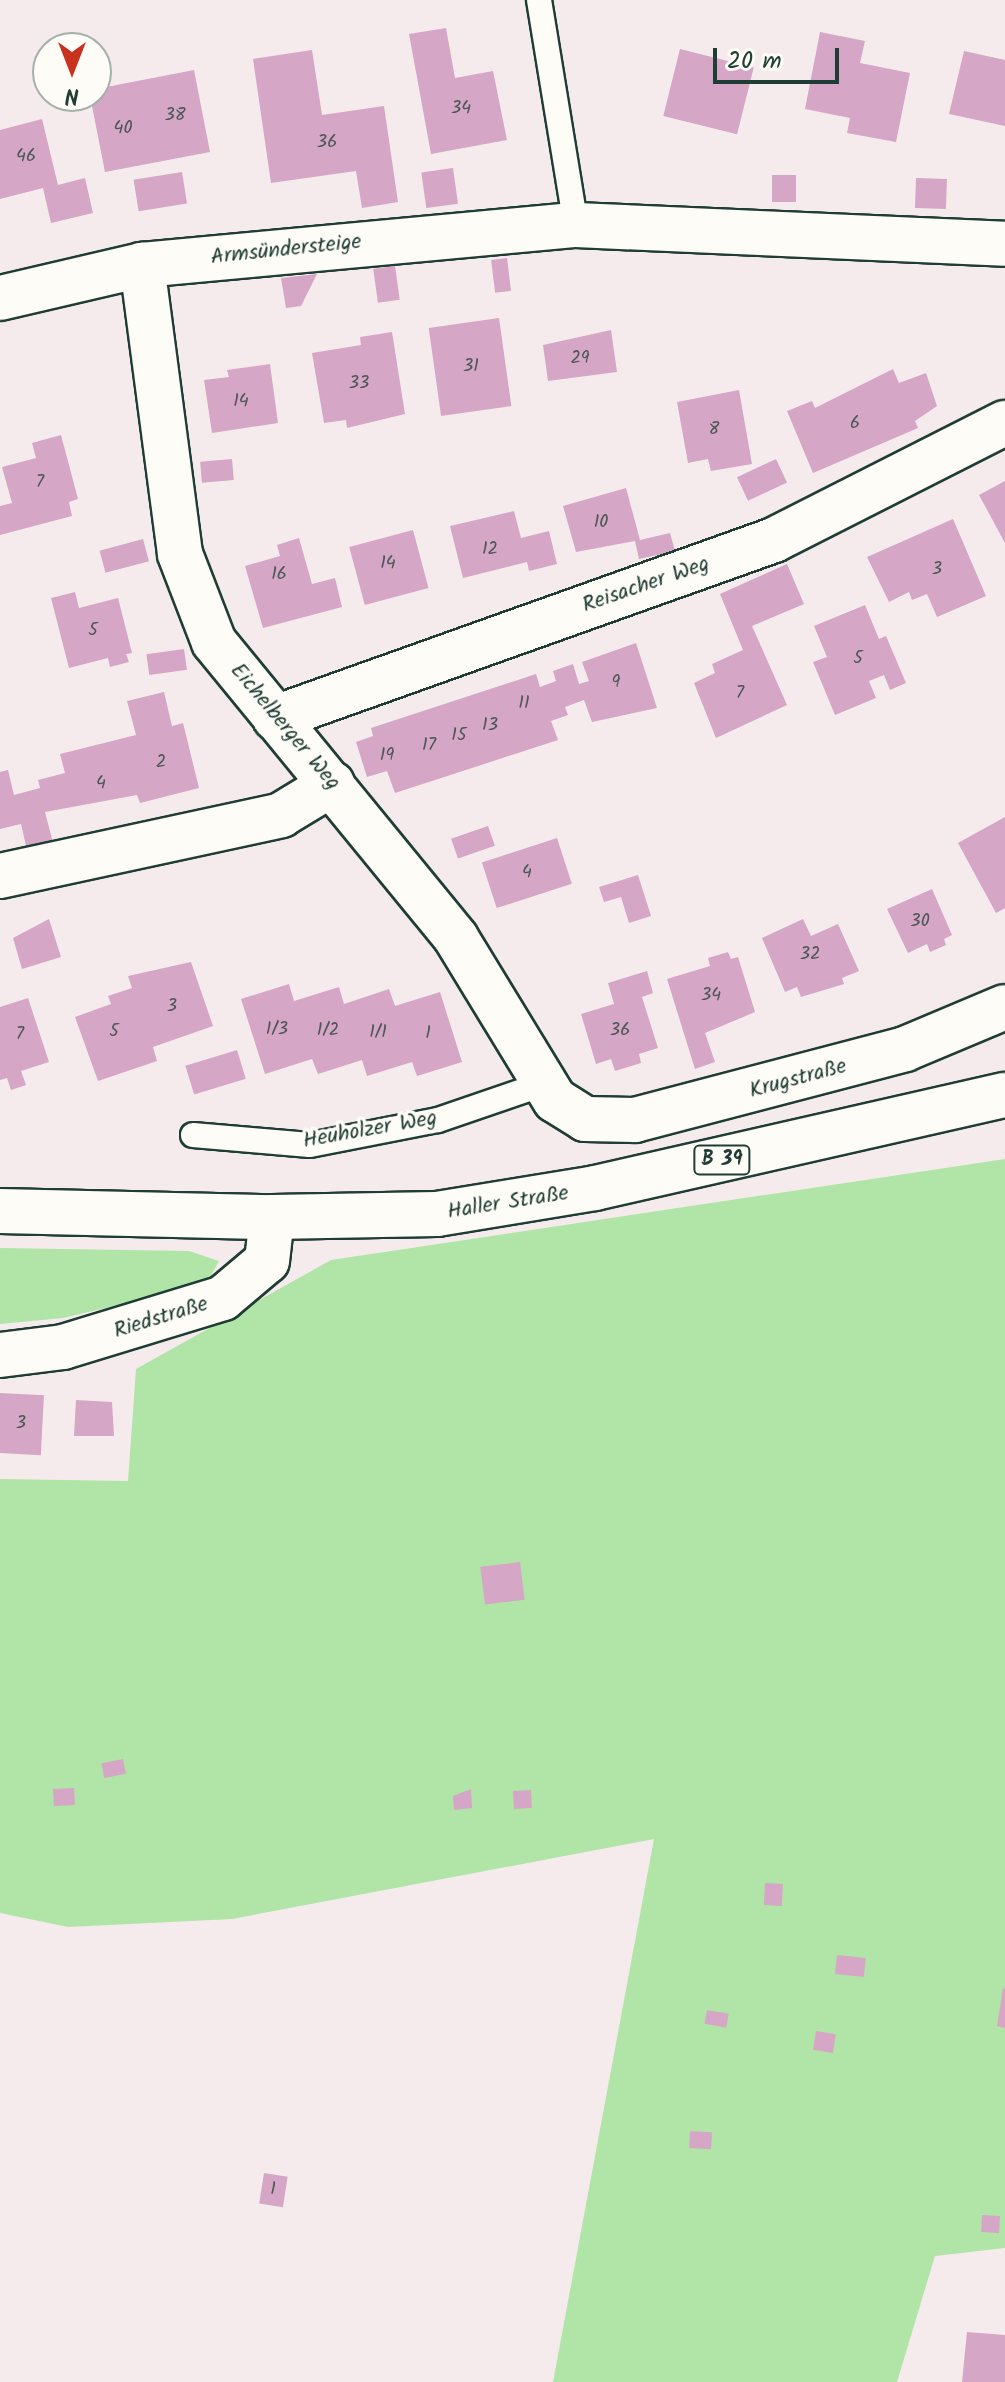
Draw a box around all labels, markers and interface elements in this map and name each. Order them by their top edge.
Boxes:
north arrow [32,32,112,112]
scale bar [717,32,843,82]
text: 20 m [727,42,782,81]
text: N [65,77,79,112]
house number: 34 [451,98,471,120]
house number: 38 [164,105,186,127]
house number: 40 [114,118,132,140]
house number: 36 [317,132,337,154]
house number: 46 [16,146,36,168]
street label: Armsündersteige [209,229,363,271]
house number: 29 [570,348,590,370]
house number: 31 [463,356,479,378]
house number: 33 [349,373,369,395]
house number: 14 [233,391,249,413]
house number: 6 [850,413,860,435]
house number: 8 [709,419,719,441]
house number: 7 [36,472,44,494]
house number: 10 [594,512,608,534]
house number: 12 [482,539,498,561]
street label: Reisacher Weg [579,551,713,619]
house number: 14 [380,553,396,575]
house number: 3 [932,559,942,581]
house number: 16 [271,564,287,586]
house number: 5 [88,620,98,642]
house number: 5 [853,648,863,670]
street label: Eichelberger Weg [224,658,346,796]
house number: 9 [612,672,620,694]
house number: 7 [736,683,744,705]
house number: 11 [518,693,530,715]
house number: 13 [482,715,498,737]
house number: 15 [451,725,467,747]
house number: 17 [422,735,436,757]
house number: 19 [380,745,394,767]
house number: 2 [156,752,166,774]
house number: 4 [96,773,106,795]
house number: 4 [522,862,532,884]
house number: 30 [910,911,930,933]
house number: 32 [800,944,820,966]
house number: 34 [701,985,721,1007]
house number: 3 [167,996,177,1018]
house number: 1/3 [266,1019,288,1041]
house number: 1/2 [317,1020,339,1042]
house number: 36 [610,1020,630,1042]
house number: 5 [109,1021,119,1043]
house number: 1/1 [369,1022,387,1044]
house number: 1 [425,1023,431,1045]
house number: 7 [16,1024,24,1046]
street label: Krugstraße [746,1053,850,1105]
street label: Heuholzer Weg [301,1105,439,1155]
road number: B 39 [692,1144,752,1176]
street label: Haller Straße [445,1180,571,1226]
street label: Riedstraße [111,1291,211,1345]
house number: 3 [16,1413,26,1435]
house number: 1 [270,2179,276,2201]

